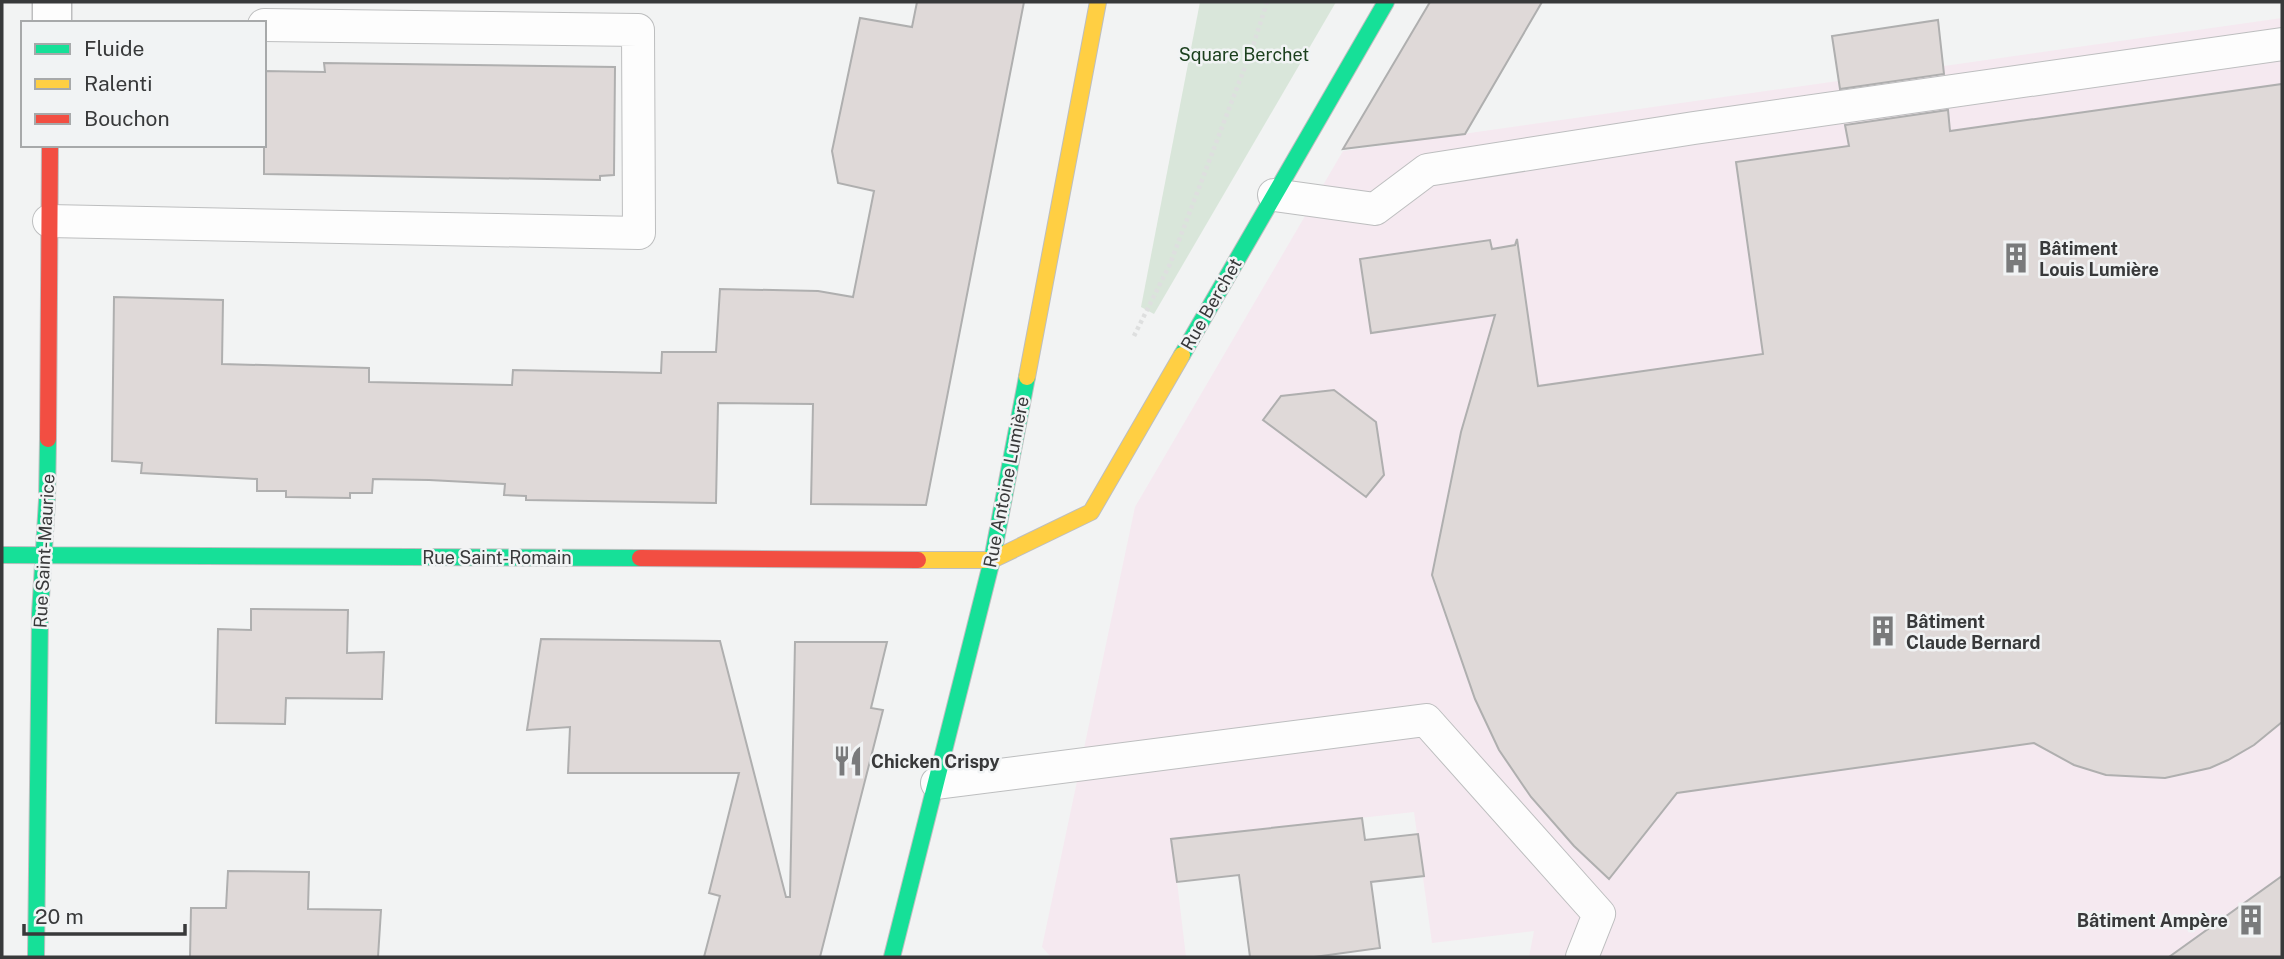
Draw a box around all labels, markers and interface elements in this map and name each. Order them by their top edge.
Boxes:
legend [21,21,266,147]
text: Fluide [84,36,144,61]
park label: Square Berchet [1179,44,1309,65]
text: Ralenti [84,71,152,96]
text: Bouchon [84,106,170,131]
place label: Bâtiment Louis Lumière [2039,238,2159,280]
building icon: Bâtiment Louis Lumière [1999,241,2033,275]
street label: Rue Berchet [1176,254,1246,354]
street label: Rue Antoine Lumière [979,394,1033,570]
street label: Rue Saint-Maurice [29,473,59,629]
street label: Rue Saint-Romain [422,547,572,568]
place label: Bâtiment Claude Bernard [1906,611,2040,653]
building icon: Bâtiment Claude Bernard [1866,614,1900,648]
restaurant icon: Chicken Crispy [831,744,865,778]
place label: Chicken Crispy [871,751,1000,772]
scale bar [24,892,186,936]
building icon: Bâtiment Ampère [2234,903,2268,937]
text: 20 m [35,904,84,929]
place label: Bâtiment Ampère [2077,910,2228,931]

